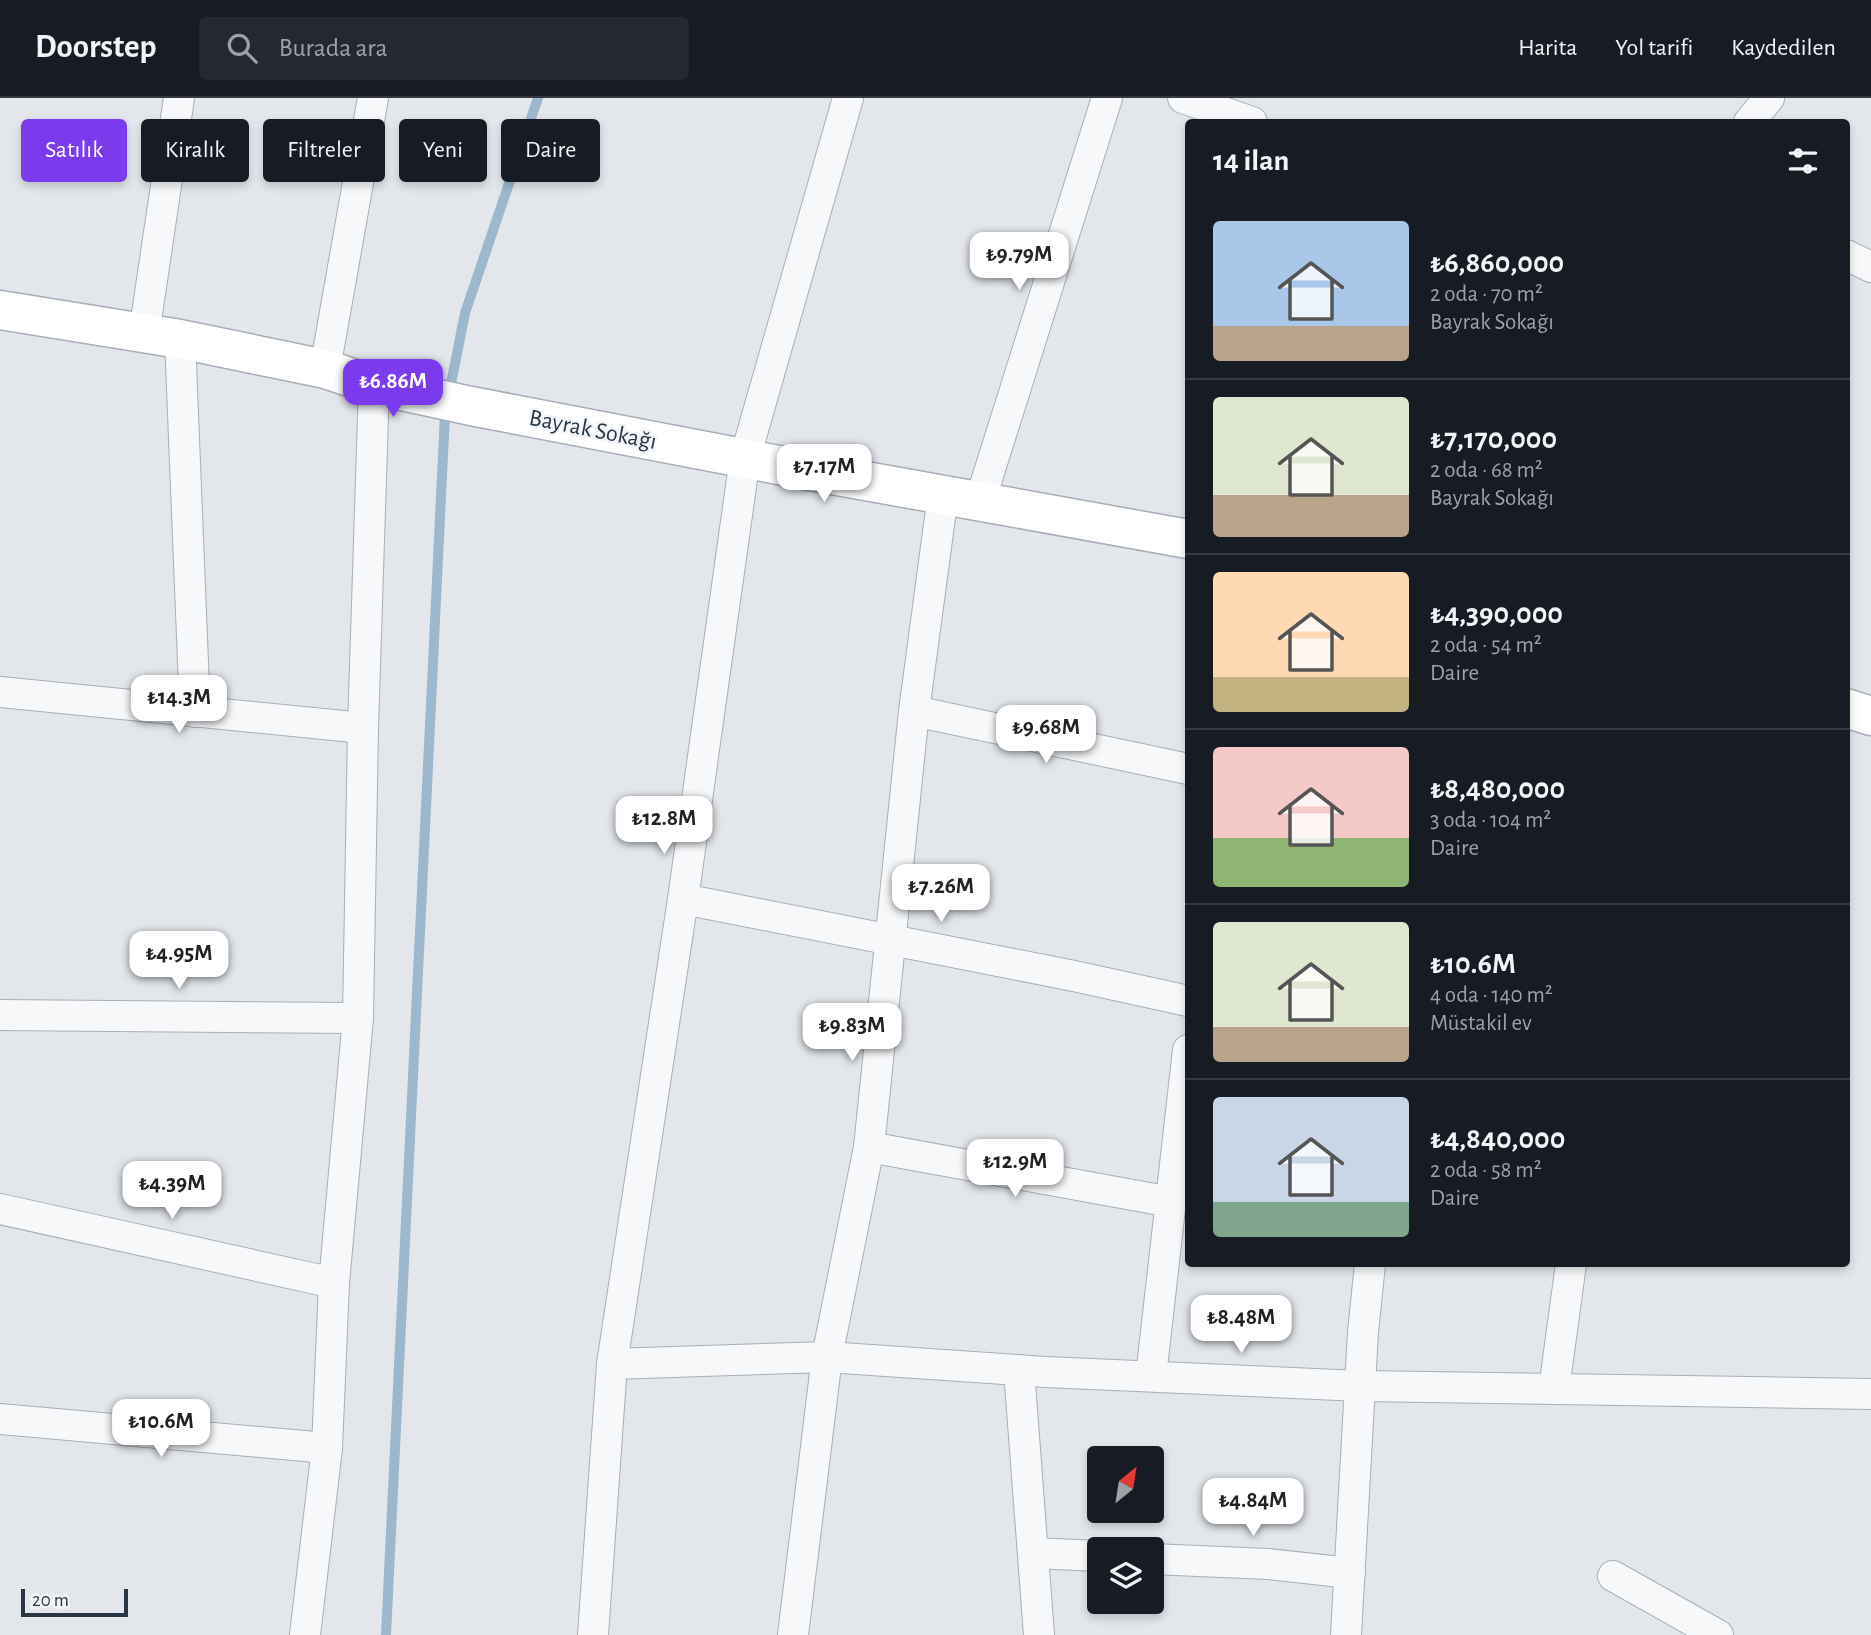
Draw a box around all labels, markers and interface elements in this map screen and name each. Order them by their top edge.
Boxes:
search box [199,17,689,80]
icon: search [223,29,261,67]
text: Doorstep [35,31,157,64]
text: Burada ara [279,35,387,61]
text: Harita [1518,36,1577,60]
text: Yol tarifi [1615,36,1693,60]
text: Kaydedilen [1731,36,1836,60]
chip: Satılık [21,119,127,182]
chip: Kiralık [141,119,249,182]
chip: Filtreler [263,119,385,182]
chip: Yeni [399,119,487,182]
chip: Daire [501,119,600,182]
icon: filters [1784,142,1822,180]
text: 14 ilan [1213,146,1289,176]
pin: ₺9.79M [962,232,1076,292]
text: ₺9.79M [986,243,1052,266]
text: ₺6,860,000 [1430,248,1564,278]
icon: home [1269,249,1353,333]
text: 2 oda · 70 m² [1430,283,1543,306]
text: Bayrak Sokağı [1430,311,1554,334]
pin: ₺6.86M [336,360,450,419]
text: ₺6.86M [359,370,427,393]
street label: Bayrak Sokağı [527,406,658,454]
text: ₺7,170,000 [1430,424,1557,454]
icon: home [1269,425,1353,509]
pin: ₺7.17M [767,444,881,504]
text: ₺7.17M [793,455,855,478]
text: 2 oda · 68 m² [1430,459,1543,482]
text: Bayrak Sokağı [1430,487,1554,510]
text: ₺4,390,000 [1430,599,1563,629]
icon: home [1269,600,1353,684]
text: 2 oda · 54 m² [1430,634,1542,657]
text: Daire [1430,662,1479,685]
pin: ₺14.3M [122,676,236,735]
text: ₺14.3M [147,686,211,709]
pin: ₺9.68M [989,706,1103,765]
text: ₺9.68M [1012,716,1080,739]
text: ₺8,480,000 [1430,774,1565,804]
icon: home [1269,775,1353,859]
pin: ₺12.8M [607,796,721,856]
text: ₺12.8M [632,807,696,830]
text: 3 oda · 104 m² [1430,809,1551,832]
text: Daire [1430,837,1479,860]
pin: ₺7.26M [884,864,998,924]
text: ₺7.26M [908,875,974,898]
pin: ₺4.95M [122,932,236,991]
text: ₺4.95M [145,942,213,965]
text: ₺10.6M [1430,949,1516,979]
icon: home [1269,950,1353,1034]
text: 4 oda · 140 m² [1430,984,1553,1007]
pin: ₺9.83M [795,1004,909,1063]
text: Müstakil ev [1430,1012,1532,1035]
text: ₺9.83M [819,1014,885,1037]
text: ₺4,840,000 [1430,1124,1565,1154]
icon: home [1269,1125,1353,1209]
pin: ₺12.9M [958,1140,1072,1199]
text: ₺12.9M [983,1150,1047,1173]
text: 2 oda · 58 m² [1430,1159,1542,1182]
pin: ₺4.39M [115,1162,229,1221]
text: ₺4.39M [138,1172,206,1195]
text: Daire [1430,1187,1479,1210]
pin: ₺8.48M [1184,1296,1298,1355]
text: ₺8.48M [1207,1306,1275,1329]
pin: ₺10.6M [104,1400,218,1459]
text: ₺10.6M [128,1410,194,1433]
north arrow [1087,1446,1164,1522]
map controls [1087,1446,1164,1614]
pin: ₺4.84M [1196,1478,1310,1538]
text: ₺4.84M [1219,1489,1287,1512]
button: layers [1087,1537,1164,1614]
scale bar [21,1586,128,1618]
text: 20 m [32,1591,69,1610]

